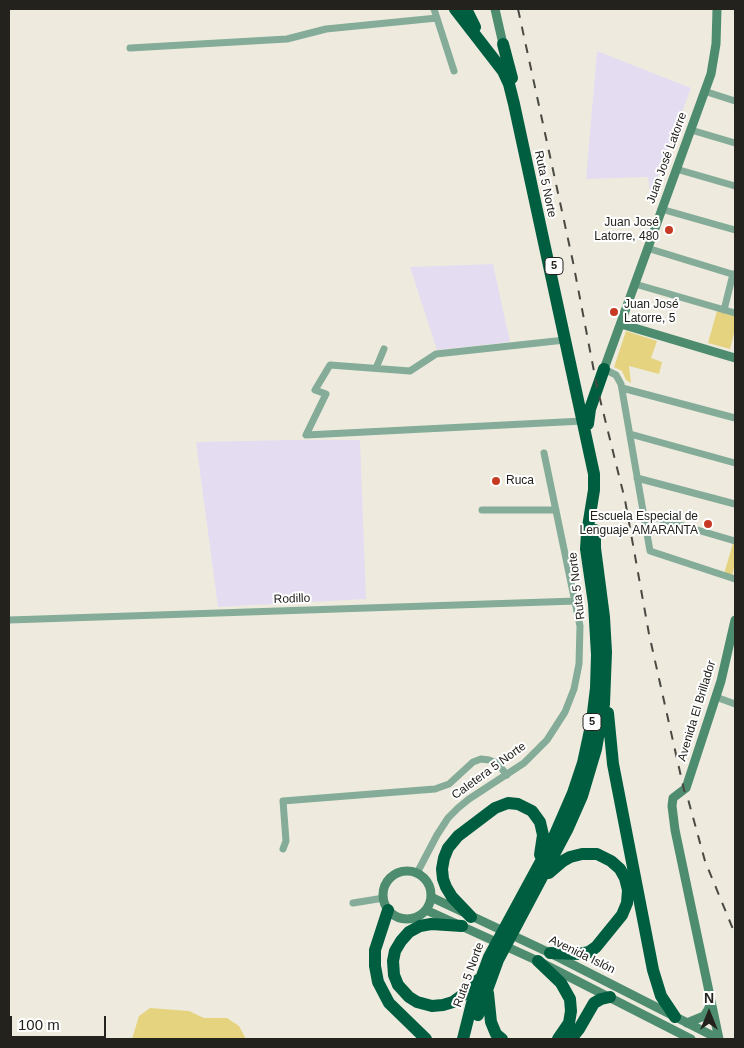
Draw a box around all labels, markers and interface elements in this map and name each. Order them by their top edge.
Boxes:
street label: Juan José Latorre [644,110,690,206]
street label: Ruta 5 Norte [531,149,559,219]
place label: Juan José Latorre, 480 [594,216,659,244]
marker: Juan José Latorre, 480 [663,224,675,236]
road number: 5 [545,258,563,274]
place label: Juan José Latorre, 5 [624,298,679,326]
marker: Juan José Latorre, 5 [608,306,620,318]
place label: Ruca [506,474,534,488]
marker: Ruca [490,475,502,487]
place label: Escuela Especial de Lenguaje AMARANTA [580,510,698,538]
marker: Escuela Especial de Lenguaje AMARANTA [702,518,714,530]
street label: Ruta 5 Norte [566,551,588,621]
street label: Rodillo [273,591,311,607]
street label: Avenida El Brillador [675,659,719,763]
road number: 5 [583,714,601,730]
street label: Caletera 5 Norte [449,739,529,803]
street label: Avenida Islón [547,933,617,977]
street label: Ruta 5 Norte [451,941,487,1009]
north arrow [684,988,734,1038]
text: N [704,990,714,1006]
scale bar [12,1006,109,1038]
text: 100 m [18,1016,60,1033]

